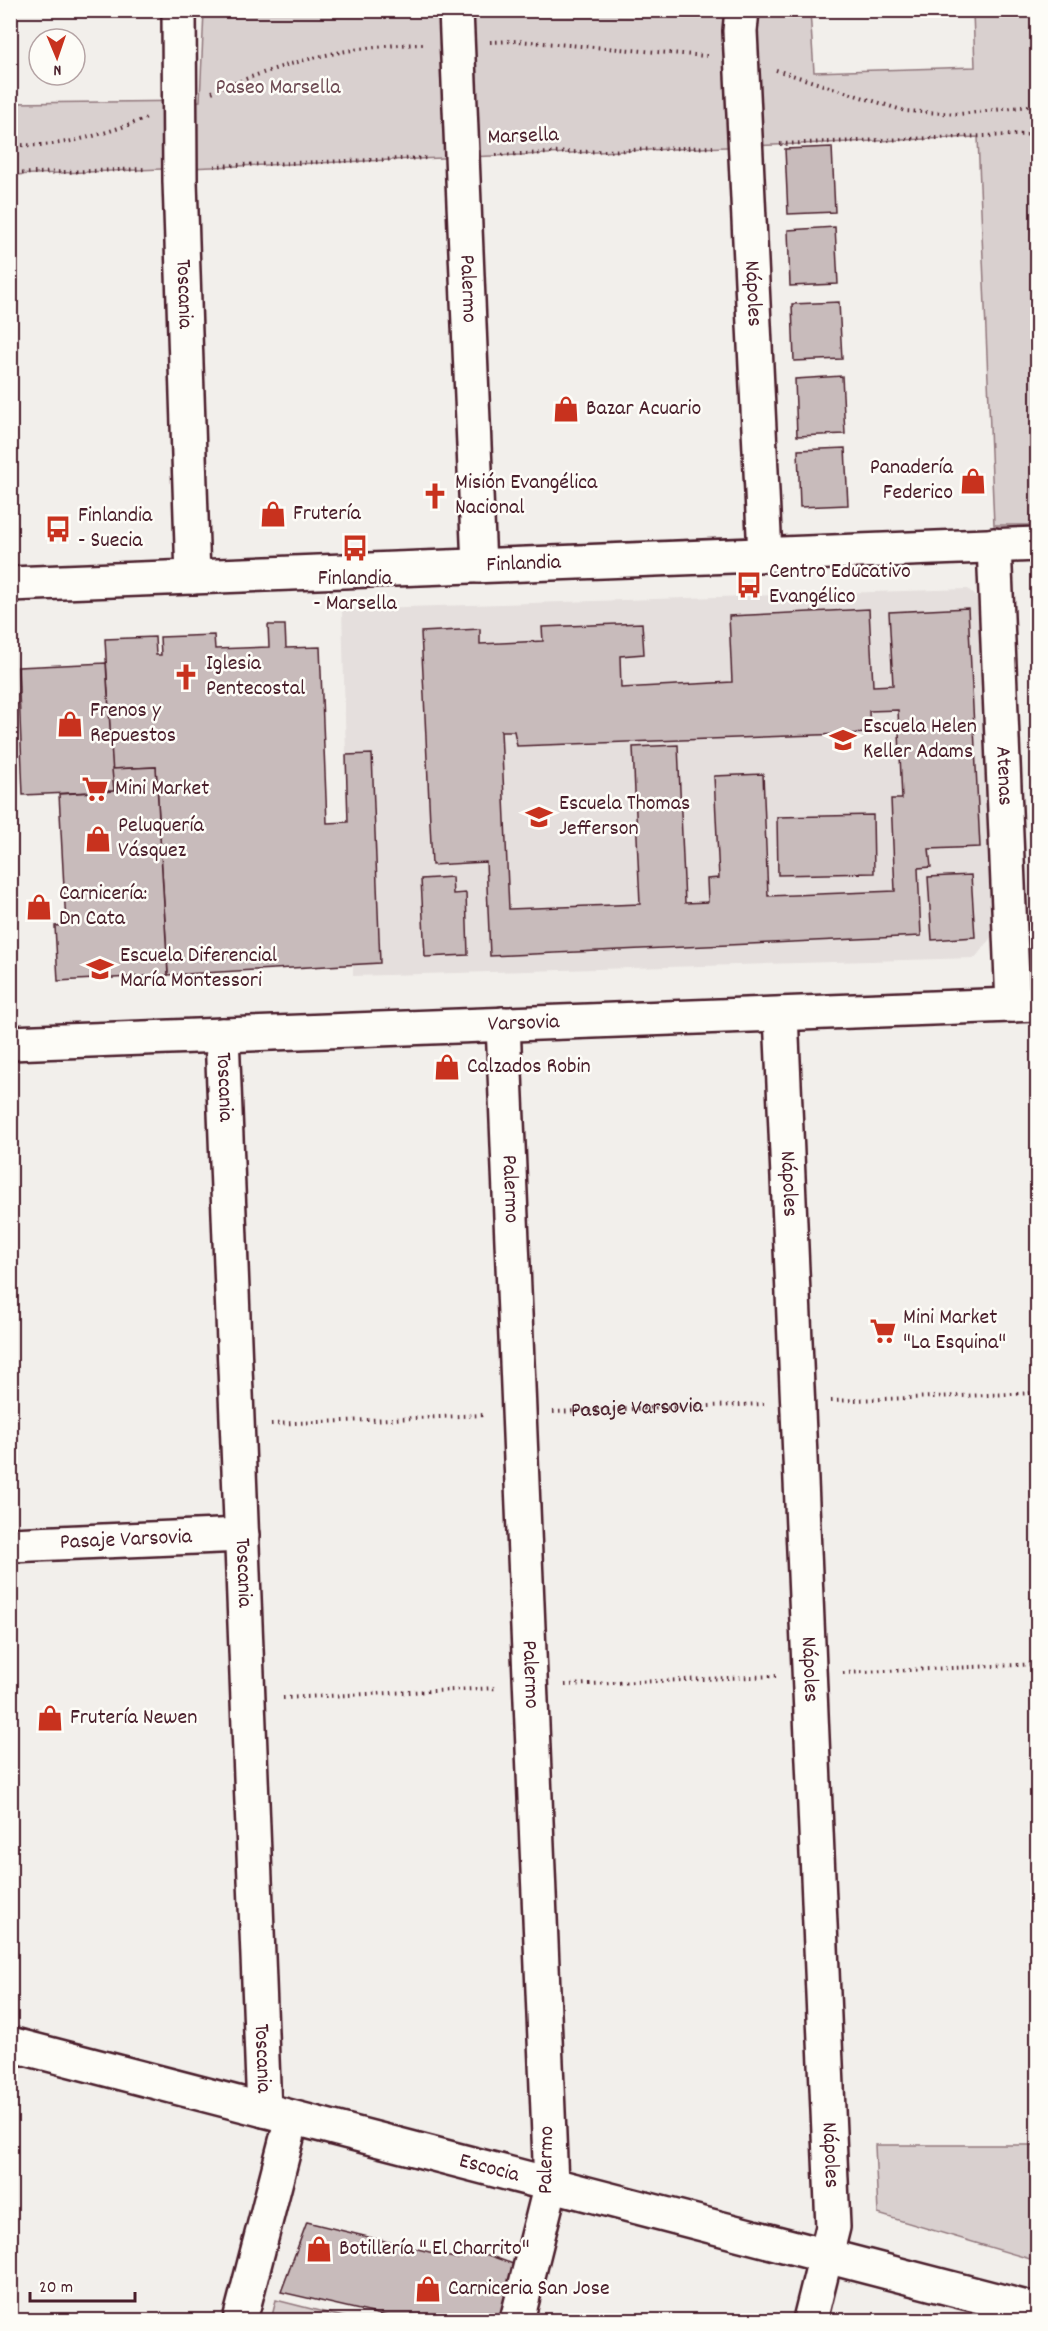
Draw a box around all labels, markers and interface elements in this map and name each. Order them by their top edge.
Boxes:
north arrow [27,27,87,87]
text: N [53,58,62,81]
park label: Paseo Marsella [215,73,341,104]
street label: Marsella [487,120,560,154]
street label: Palermo [451,254,484,324]
street label: Toscania [167,259,200,330]
street label: Nápoles [735,260,770,327]
shop icon: Bazar Acuario [551,394,581,424]
place label: Bazar Acuario [586,394,701,425]
place label: Panadería Federico [870,453,954,509]
shop icon: Panadería Federico [958,466,988,496]
place label: Misión Evangélica Nacional [455,468,598,524]
church icon: Misión Evangélica Nacional [420,481,450,511]
shop icon: Frutería [258,499,288,529]
place label: Frutería [293,499,361,530]
place label: Finlandia - Suecia [78,501,153,557]
bus stop icon: Finlandia - Suecia [43,514,73,544]
bus stop icon: Finlandia - Marsella [340,533,370,563]
street label: Finlandia [486,547,562,581]
place label: Centro Educativo Evangélico [769,557,911,613]
place label: Finlandia - Marsella [313,564,398,620]
bus stop icon: Centro Educativo Evangélico [734,570,764,600]
place label: Iglesia Pentecostal [206,649,305,705]
church icon: Iglesia Pentecostal [171,662,201,692]
place label: Frenos y Repuestos [90,696,176,752]
shop icon: Frenos y Repuestos [55,709,85,739]
place label: Escuela Helen Keller Adams [863,712,977,768]
school or university icon: Escuela Helen Keller Adams [828,725,858,755]
street label: Atenas [987,745,1020,806]
supermarket icon: Mini Market [80,774,110,804]
place label: Mini Market [115,774,209,805]
place label: Escuela Thomas Jefferson [559,789,690,845]
school or university icon: Escuela Thomas Jefferson [524,802,554,832]
place label: Peluquería Vásquez [118,811,205,867]
shop icon: Peluquería Vásquez [83,824,113,854]
place label: Carnicería: Dn Cata [59,879,147,935]
shop icon: Carnicería: Dn Cata [24,892,54,922]
place label: Escuela Diferencial María Montessori [120,941,277,997]
school or university icon: Escuela Diferencial María Montessori [85,954,115,984]
street label: Varsovia [487,1007,561,1040]
street label: Toscania [207,1052,241,1123]
shop icon: Calzados Robin [432,1052,462,1082]
place label: Calzados Robin [467,1052,591,1083]
street label: Nápoles [771,1150,805,1217]
street label: Palermo [493,1154,527,1224]
place label: Mini Market "La Esquina" [903,1303,1006,1359]
supermarket icon: Mini Market "La Esquina" [868,1316,898,1346]
street label: Pasaje Varsovia [570,1391,704,1427]
street label: Pasaje Varsovia [59,1522,193,1558]
street label: Toscania [226,1537,260,1609]
street label: Nápoles [792,1636,826,1703]
street label: Palermo [513,1640,547,1709]
shop icon: Frutería Newen [35,1703,65,1733]
place label: Frutería Newen [70,1703,197,1734]
street label: Toscania [245,2023,279,2094]
street label: Nápoles [813,2121,847,2189]
street label: Palermo [531,2126,563,2194]
street label: Escocia [456,2146,523,2191]
shop icon: Botillería " El Charrito" [304,2234,334,2264]
place label: Botillería " El Charrito" [339,2234,530,2265]
scale bar [30,2265,135,2303]
shop icon: Carniceria San Jose [413,2274,443,2304]
place label: Carniceria San Jose [448,2274,610,2305]
text: 20 m [39,2276,73,2301]

